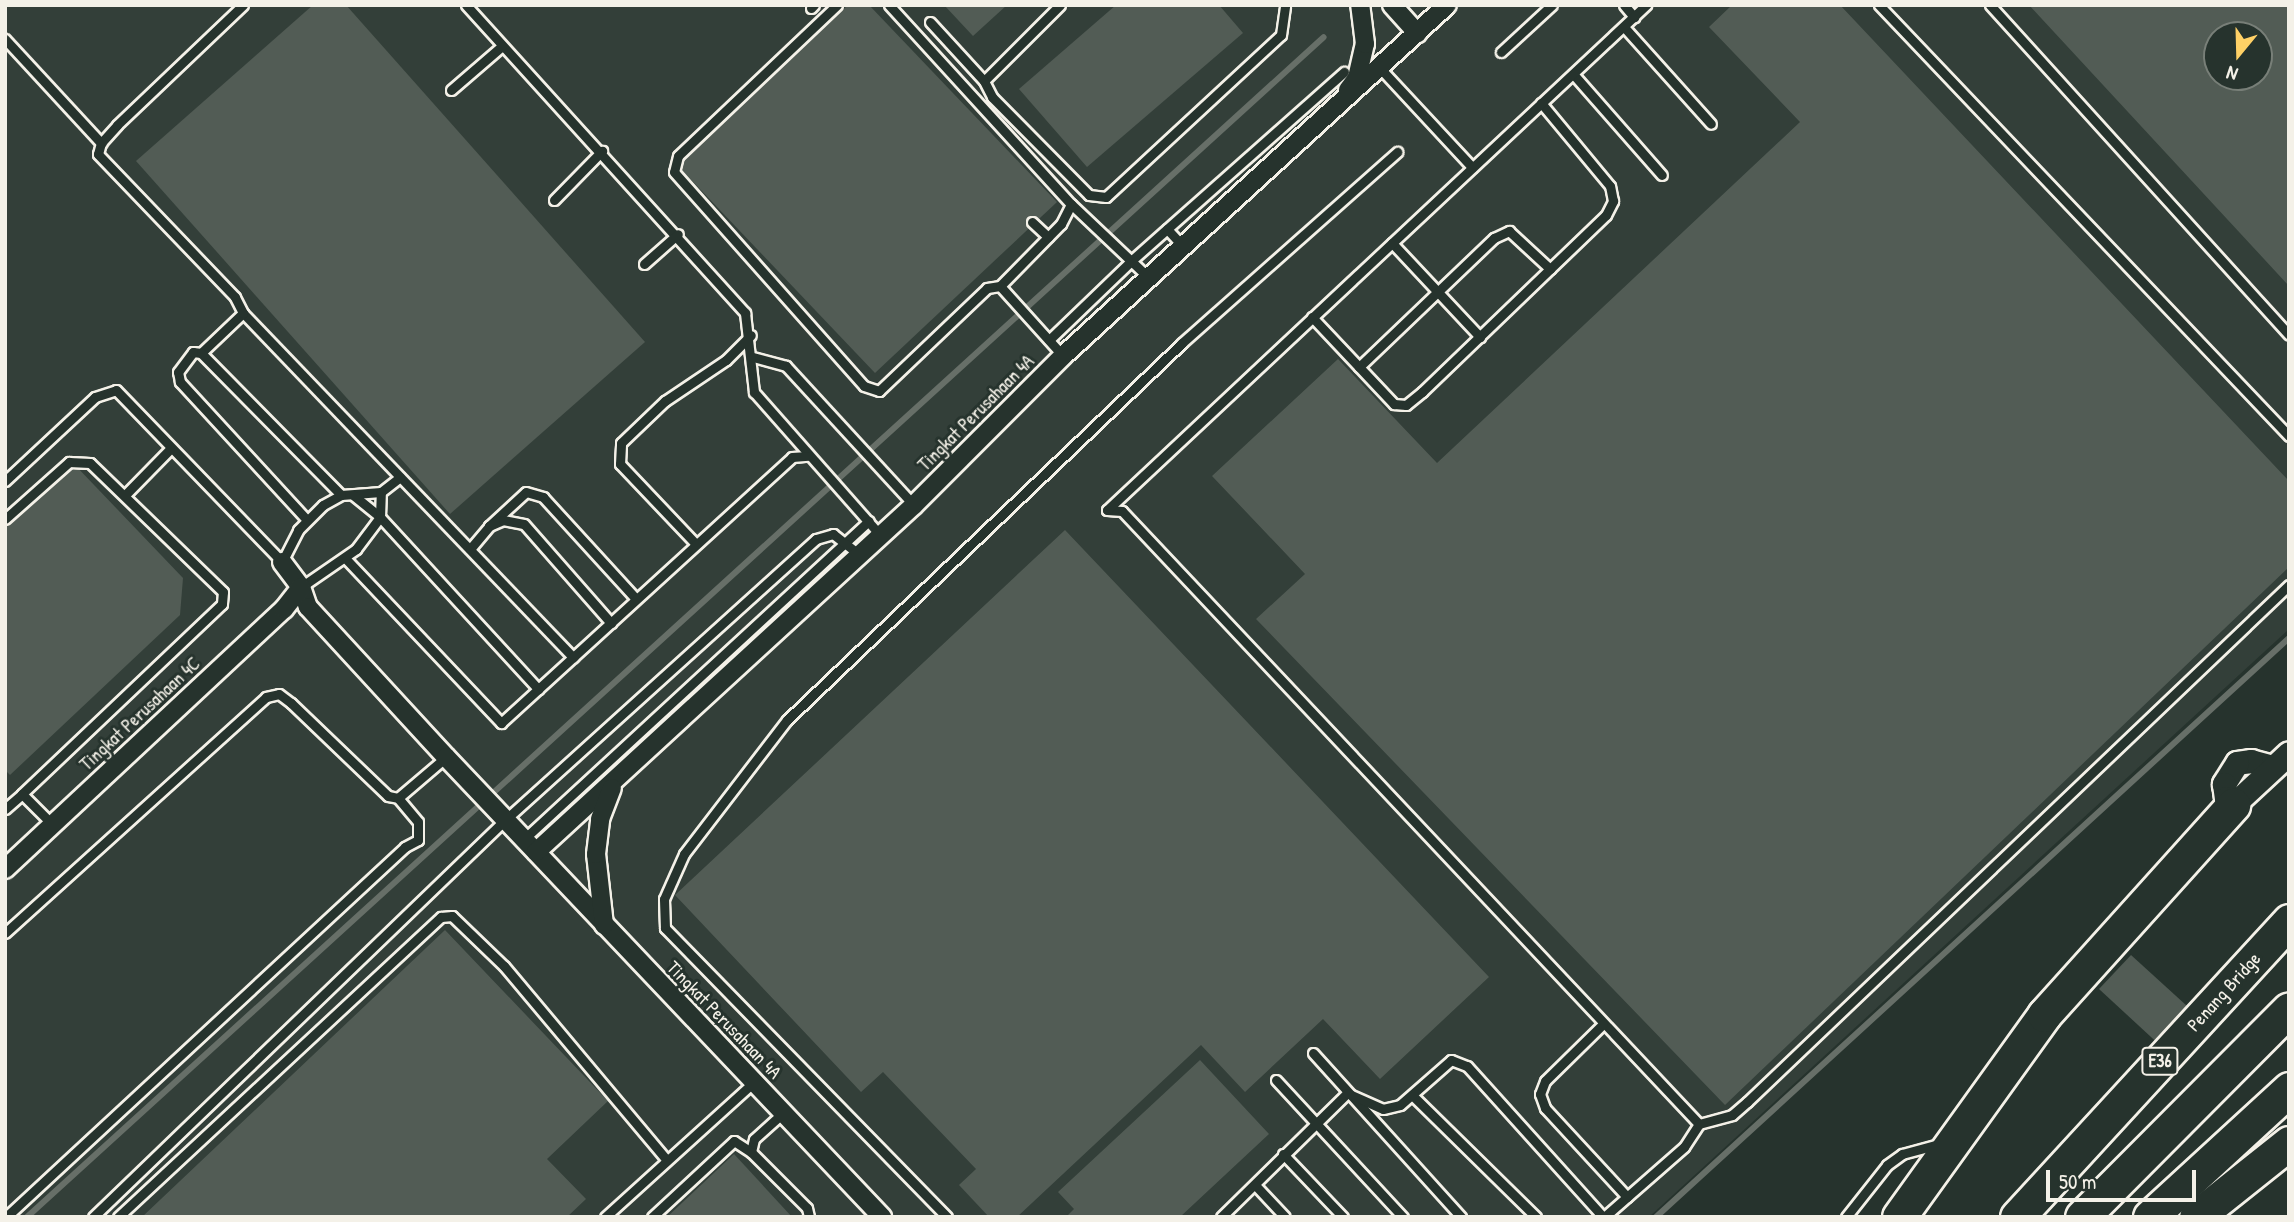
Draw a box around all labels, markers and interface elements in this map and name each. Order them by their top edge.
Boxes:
north arrow [2203,21,2273,91]
text: N [2223,60,2241,88]
street label: Tingkat Perusahaan 4A [913,350,1039,476]
street label: Tingkat Perusahaan 4C [75,652,205,776]
street label: Penang Bridge [2182,948,2266,1036]
street label: Tingkat Perusahaan 4A [662,956,786,1084]
road number: E36 [2141,1046,2179,1076]
scale bar [2049,1156,2200,1200]
text: 50 m [2059,1167,2096,1196]

